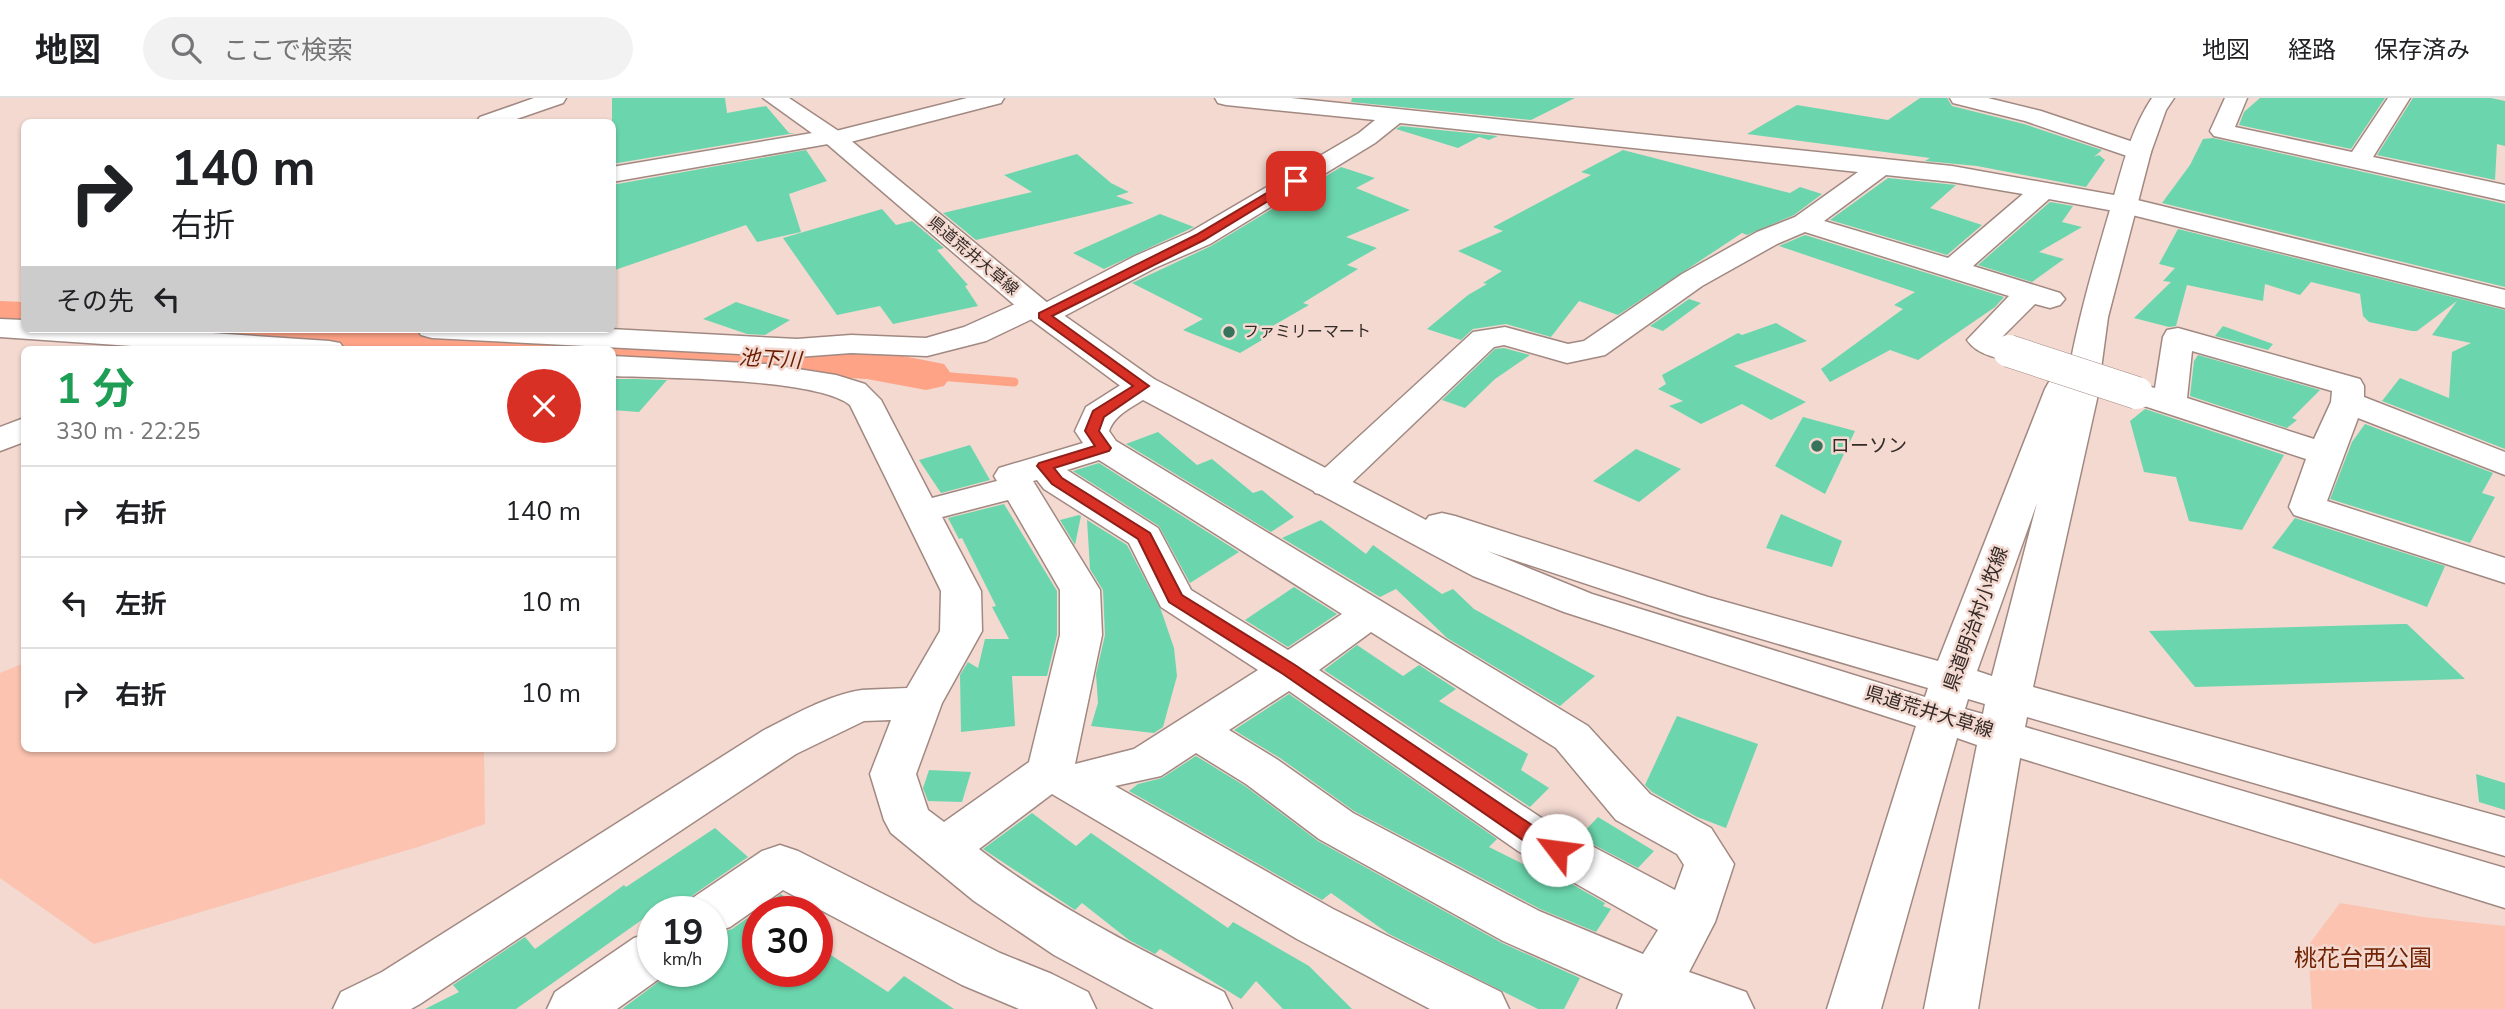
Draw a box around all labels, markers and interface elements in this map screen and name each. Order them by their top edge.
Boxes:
search box [143,17,633,80]
text: 地図 [35,28,101,73]
icon: search [167,29,205,67]
text: ここで検索 [223,33,353,68]
text: 地図 [2202,34,2250,66]
text: 経路 [2288,34,2336,66]
text: 保存済み [2374,34,2470,66]
text: 140 m [171,135,315,202]
icon: right [56,147,147,238]
pin [1266,151,1326,211]
icon: arrive [1277,162,1315,200]
text: 右折 [171,204,235,247]
street label: 県道荒井大草線 [923,212,1023,300]
icon: left [148,280,186,318]
text: その先 [56,284,134,319]
place label: ファミリーマート [1243,321,1371,343]
marker: ファミリーマート [1221,324,1237,340]
water label: 池下川 [738,343,804,375]
text: 1 分 [56,361,135,418]
button: close [507,369,581,443]
text: 330 m · 22:25 [56,416,201,447]
place label: ローソン [1831,433,1907,459]
marker: ローソン [1809,438,1825,454]
icon: right [56,493,94,531]
text: 140 m [505,494,581,529]
text: 右折 [115,496,167,531]
street label: 県道明治村小牧線 [1938,543,2014,695]
icon: left [56,584,94,622]
text: 10 m [521,585,581,620]
text: 左折 [115,587,167,622]
icon: right [56,675,94,713]
text: 10 m [521,676,581,711]
text: 右折 [115,678,167,713]
street label: 県道荒井大草線 [1862,680,1996,744]
position arrow [1520,813,1594,887]
speed limit sign: 30 [742,896,833,987]
text: 19 [661,909,704,956]
park label: 桃花台西公園 [2294,943,2432,974]
text: km/h [663,947,702,971]

